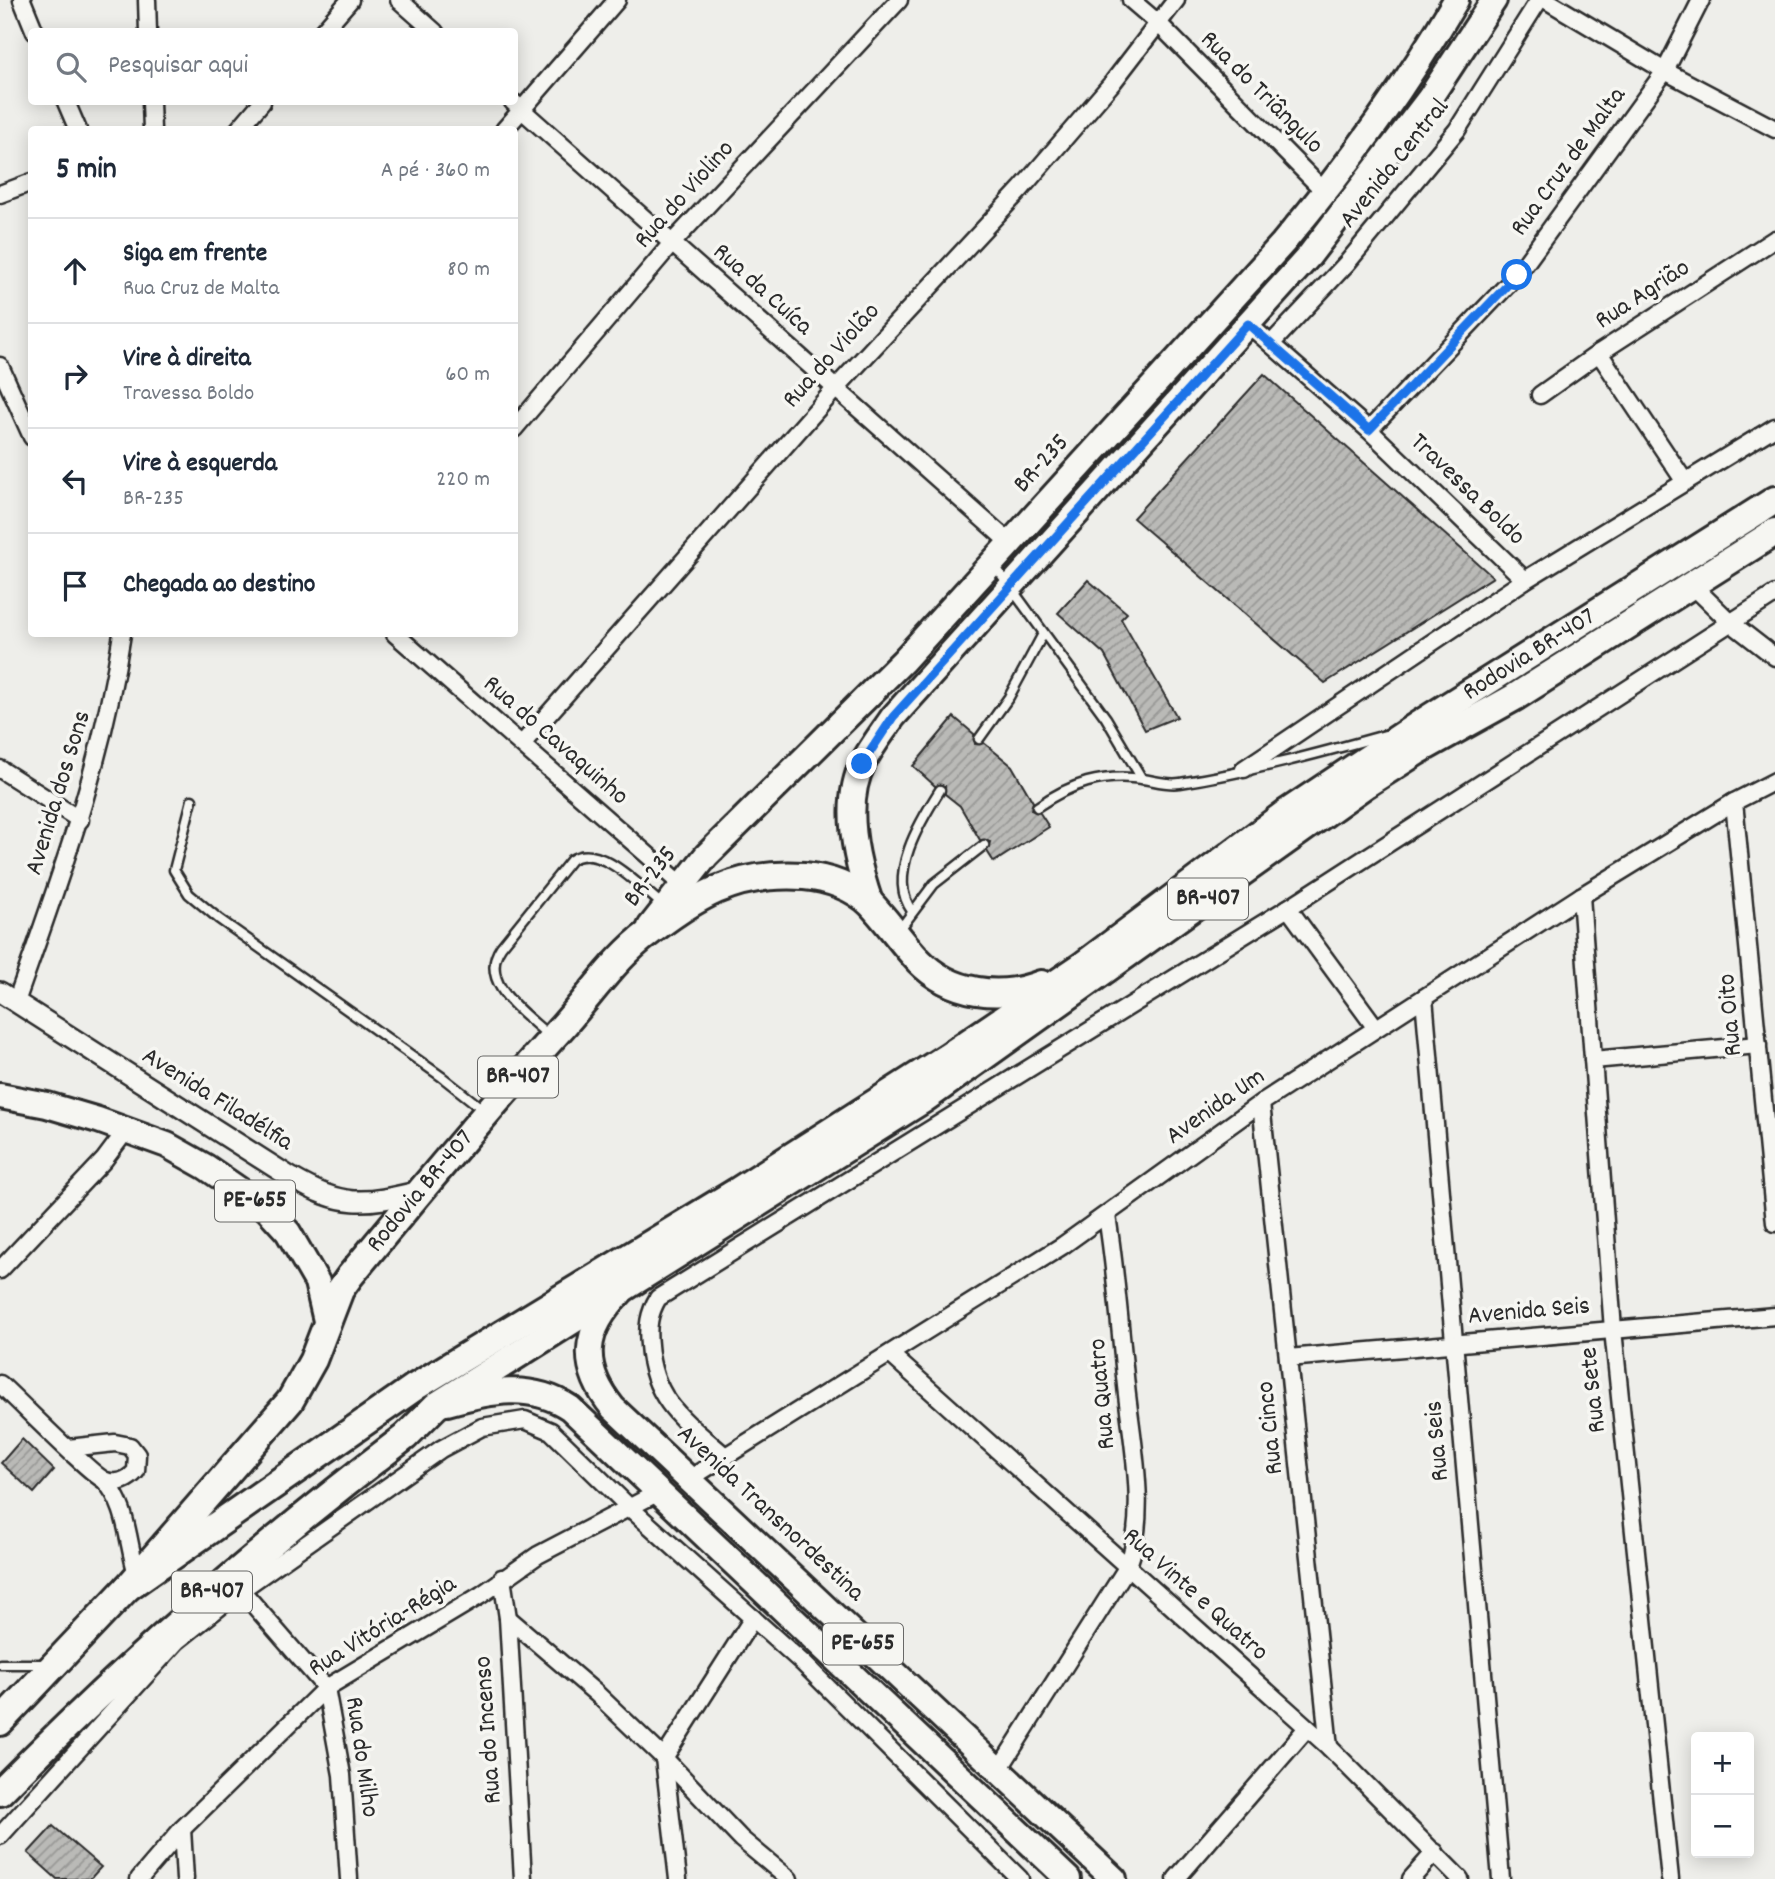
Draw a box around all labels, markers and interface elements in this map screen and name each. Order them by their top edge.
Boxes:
street label: Rua do Triângulo [1191,23,1331,163]
search box [28,28,518,105]
icon: search [52,48,90,86]
text: Pesquisar aqui [108,48,248,85]
street label: Rua Cruz de Malta [1502,79,1636,244]
street label: Avenida Central [1331,91,1459,237]
street label: Rua do Violino [626,132,744,258]
text: 5 min [56,150,117,193]
text: A pé · 360 m [381,155,490,188]
street label: Rua da Cuíca [704,235,821,346]
text: Siga em frente [123,236,267,273]
street label: Rua Agrião [1588,250,1698,340]
icon: ahead [56,252,94,290]
text: 80 m [447,254,490,287]
route start [1501,259,1532,290]
text: Rua Cruz de Malta [123,273,279,306]
street label: Rua do Violão [774,295,890,417]
text: Vire à direita [123,341,251,378]
icon: right [56,357,94,395]
text: 60 m [445,359,490,392]
text: Travessa Boldo [123,378,254,411]
street label: Travessa Boldo [1401,425,1533,555]
street label: BR-235 [1005,426,1079,502]
text: Vire à esquerda [123,446,277,483]
icon: left [56,462,94,500]
text: 220 m [436,464,490,497]
text: BR-235 [123,483,184,516]
icon: arrive [56,567,94,605]
text: Chegada ao destino [123,567,315,604]
street label: Rodovia BR-407 [1456,599,1603,711]
street label: Rua do Cavaquinho [474,667,636,815]
street label: Avenida dos Sons [16,706,102,880]
route end [846,748,877,779]
street label: BR-235 [615,838,687,916]
road number: BR-407 [1168,878,1248,919]
street label: Rua Oito [1709,972,1753,1058]
street label: Avenida Filadélfia [134,1039,300,1162]
road number: BR-407 [478,1056,558,1098]
street label: Avenida Um [1159,1059,1273,1155]
street label: Rodovia BR-407 [358,1122,483,1261]
road number: PE-655 [215,1181,295,1222]
street label: Avenida Seis [1467,1288,1591,1336]
street label: Rua Quatro [1080,1337,1126,1451]
street label: Rua Sete [1571,1345,1617,1435]
street label: Rua Cinco [1248,1379,1294,1477]
street label: Rua Seis [1416,1399,1460,1483]
street label: Avenida Transnordestina [668,1417,873,1612]
street label: Rua Vinte e Quatro [1114,1519,1276,1671]
street label: Rua Vitória-Régia [302,1566,465,1687]
road number: BR-407 [172,1572,252,1612]
road number: PE-655 [823,1624,903,1664]
street label: Rua do Incenso [465,1655,513,1805]
street label: Rua do Milho [334,1694,388,1820]
map controls [1691,1732,1754,1858]
button: + [1691,1732,1754,1795]
button: − [1691,1795,1754,1858]

